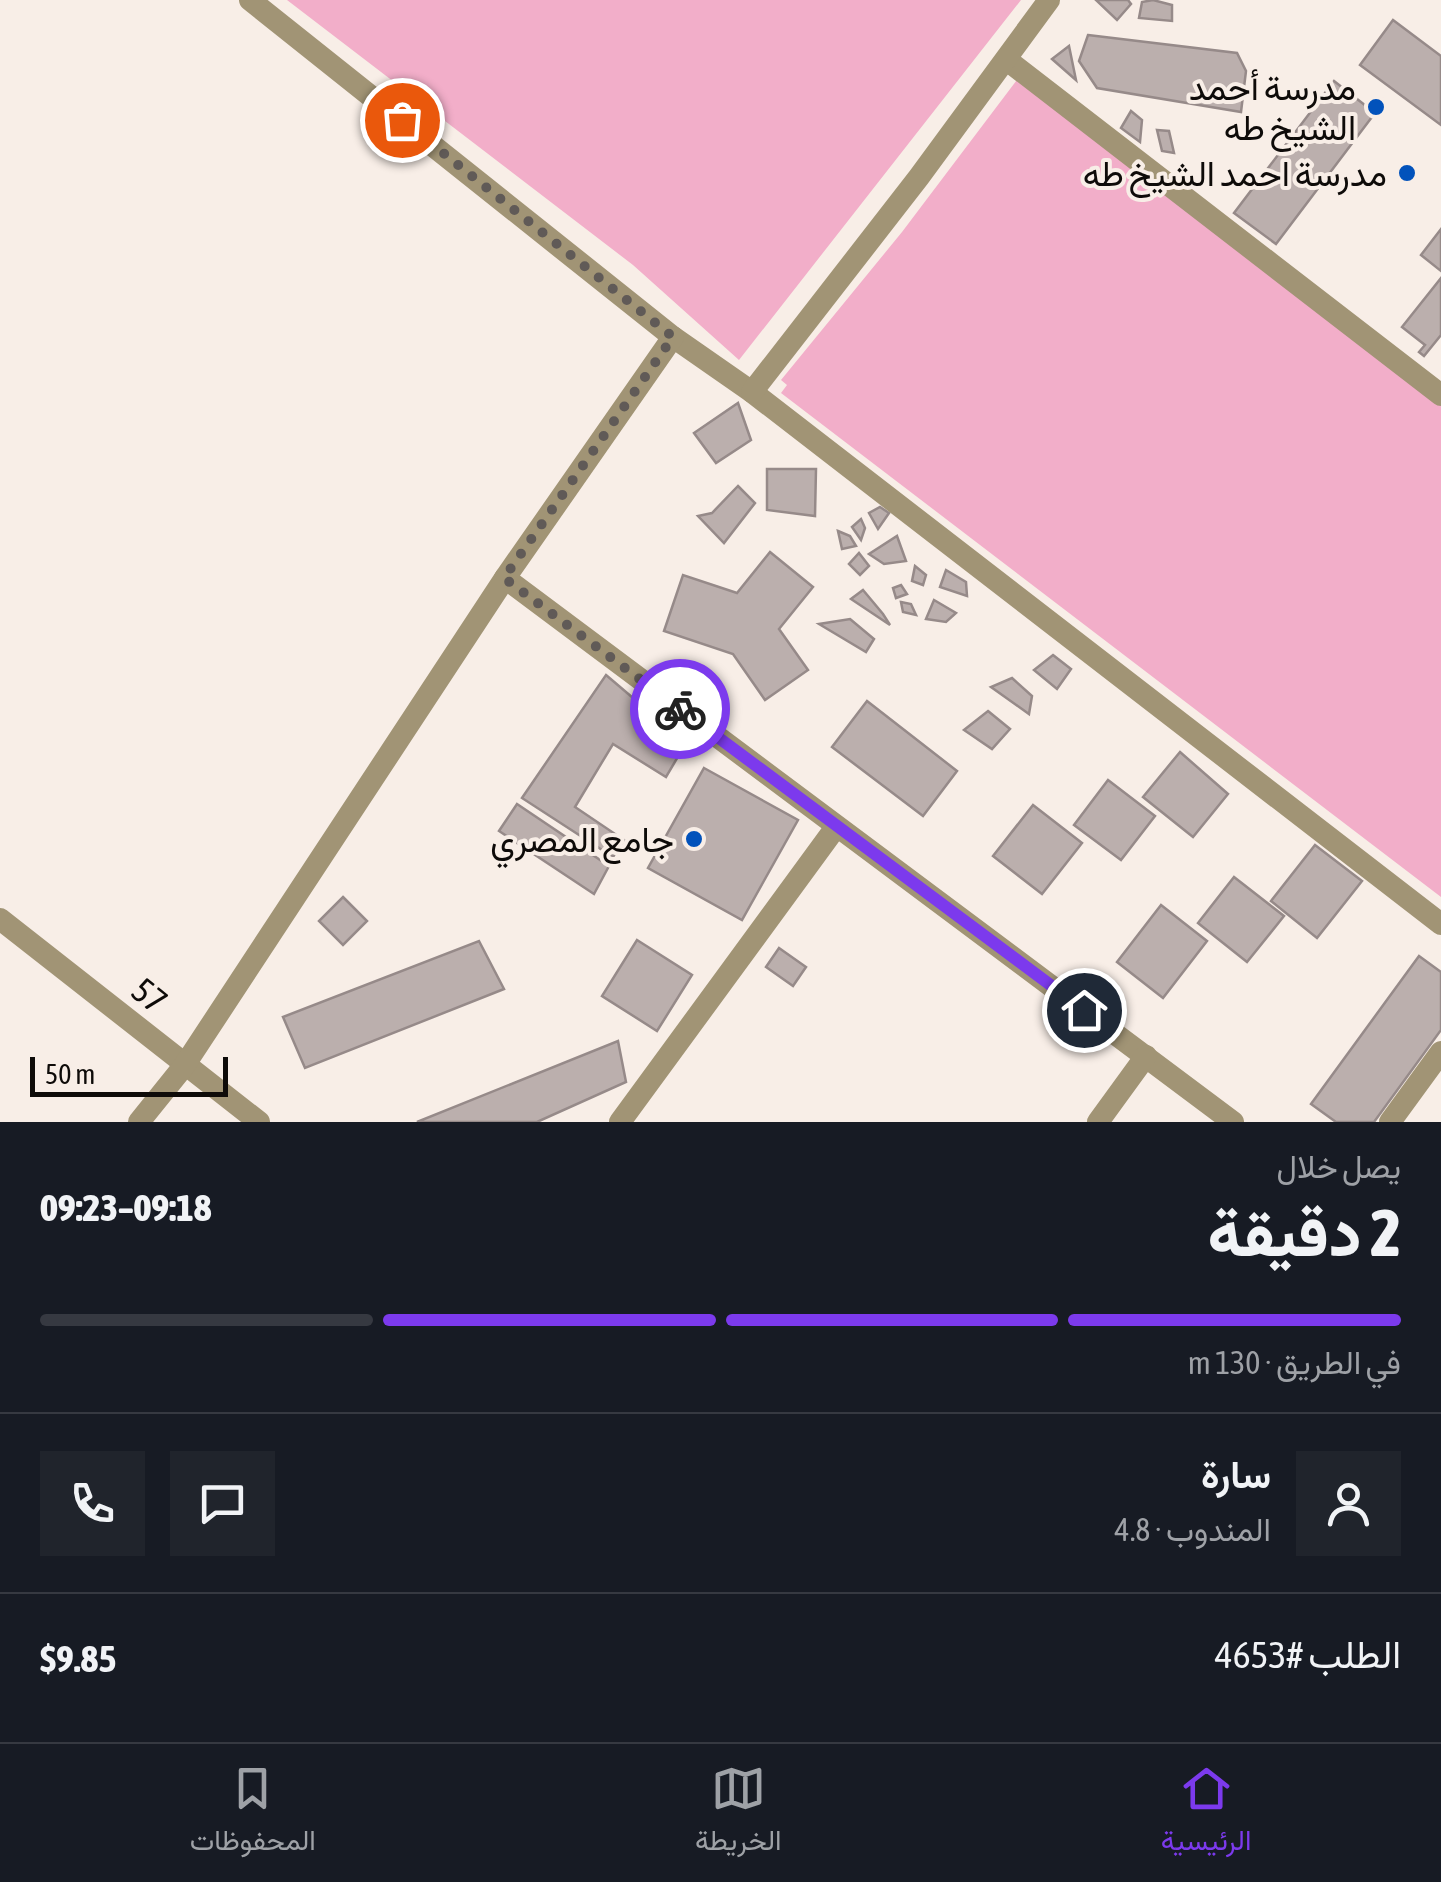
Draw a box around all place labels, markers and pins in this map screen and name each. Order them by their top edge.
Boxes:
place label: مدرسة أحمد الشيخ طه [1189,67,1356,152]
pin [360,78,445,163]
marker: مدرسة أحمد الشيخ طه [1365,96,1387,118]
place label: مدرسة احمد الشيخ طه [1083,153,1387,198]
marker: مدرسة احمد الشيخ طه [1396,162,1418,184]
place label: جامع المصري [490,819,674,869]
marker: جامع المصري [683,828,705,850]
pin [1042,968,1127,1053]

